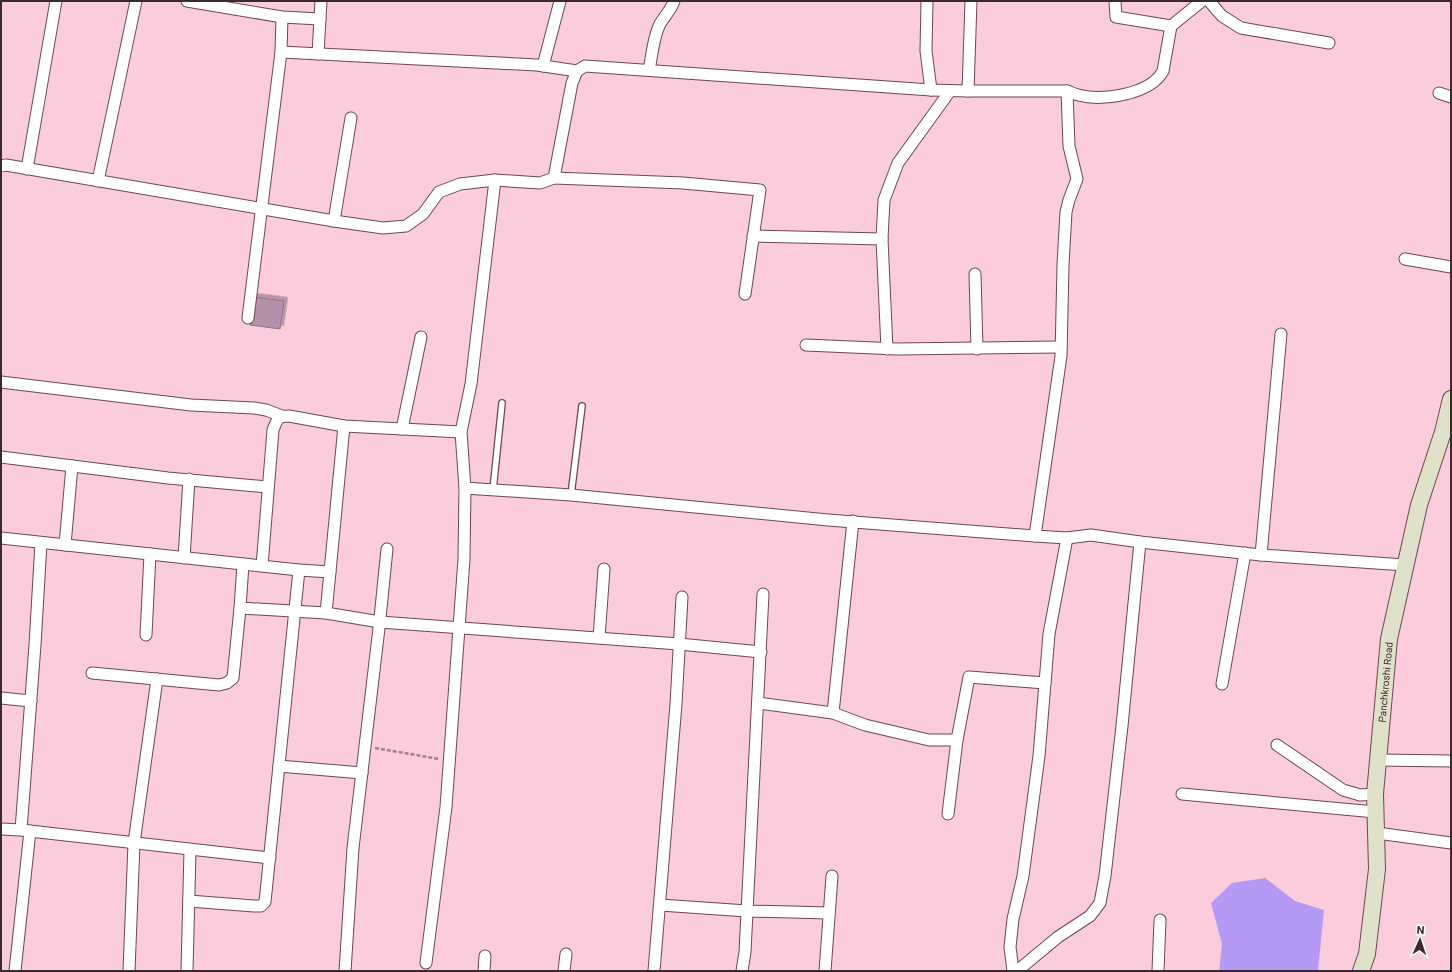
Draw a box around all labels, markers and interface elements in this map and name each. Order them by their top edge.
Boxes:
street label: Panchkroshi Road [1376,641,1395,723]
north arrow [1400,920,1440,960]
text: N [1416,924,1425,937]

